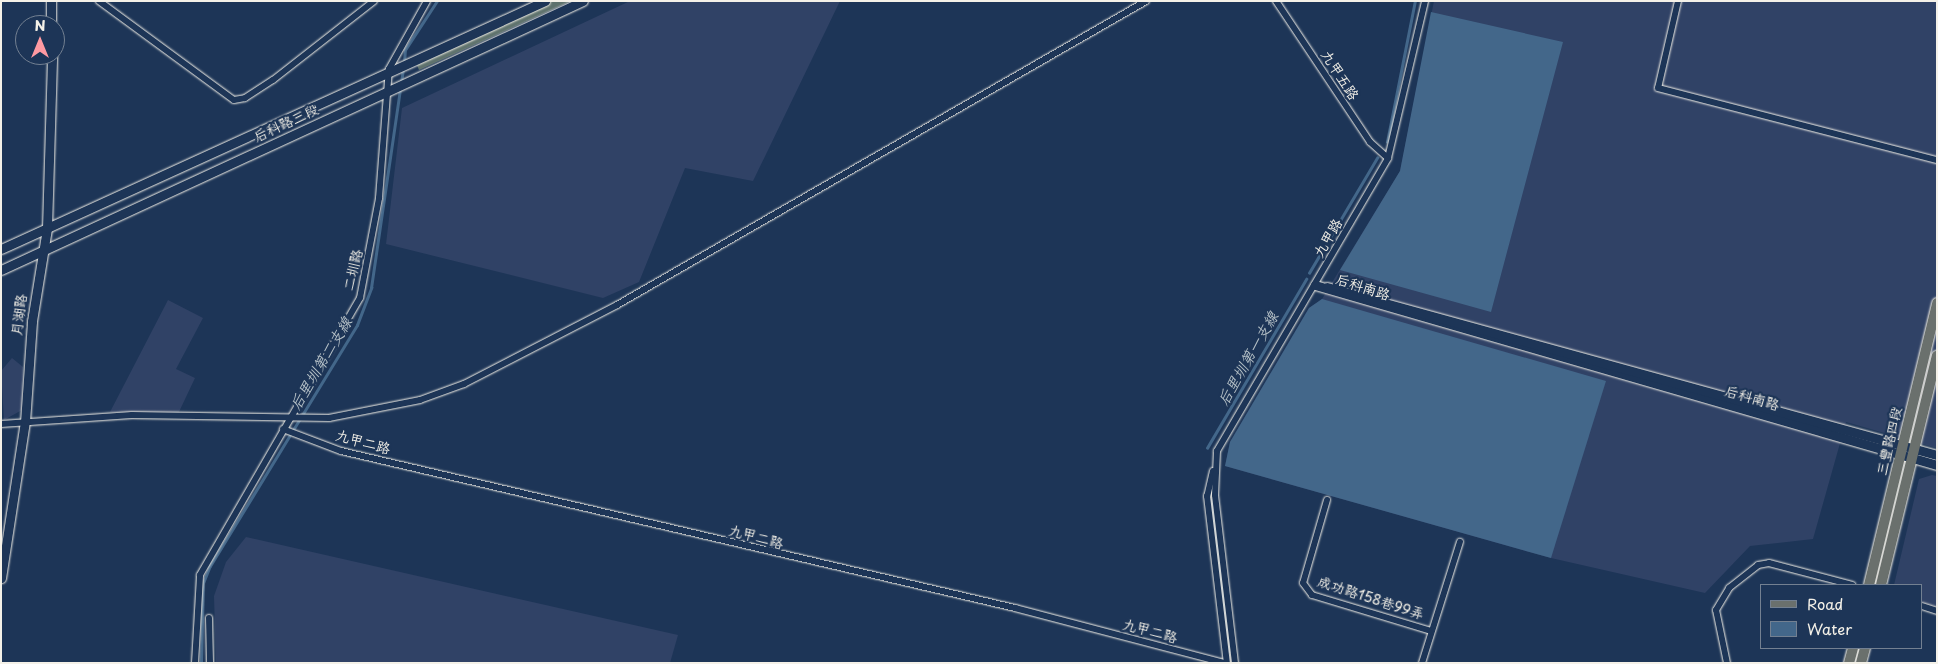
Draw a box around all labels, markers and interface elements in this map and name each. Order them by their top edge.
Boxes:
north arrow [15,15,65,65]
text: N [34,15,46,36]
street label: 九甲五路 [1318,47,1362,103]
street label: 后科路三段 [251,101,321,145]
street label: 九甲路 [1310,216,1346,260]
street label: 二圳路 [340,248,366,292]
street label: 后科南路 [1334,270,1392,304]
street label: 月湖路 [8,293,30,337]
water label: 后里圳第一支線 [1213,308,1281,408]
water label: 后里圳第二支線 [285,313,355,413]
street label: 后科南路 [1723,382,1781,414]
street label: 三豐路四段 [1873,405,1905,477]
street label: 九甲二路 [334,427,392,457]
street label: 九甲二路 [727,522,785,552]
street label: 成功路158巷99弄 [1316,573,1426,623]
legend [1760,584,1923,649]
text: Road [1807,592,1843,615]
street label: 九甲二路 [1121,616,1179,646]
text: Water [1807,617,1852,640]

